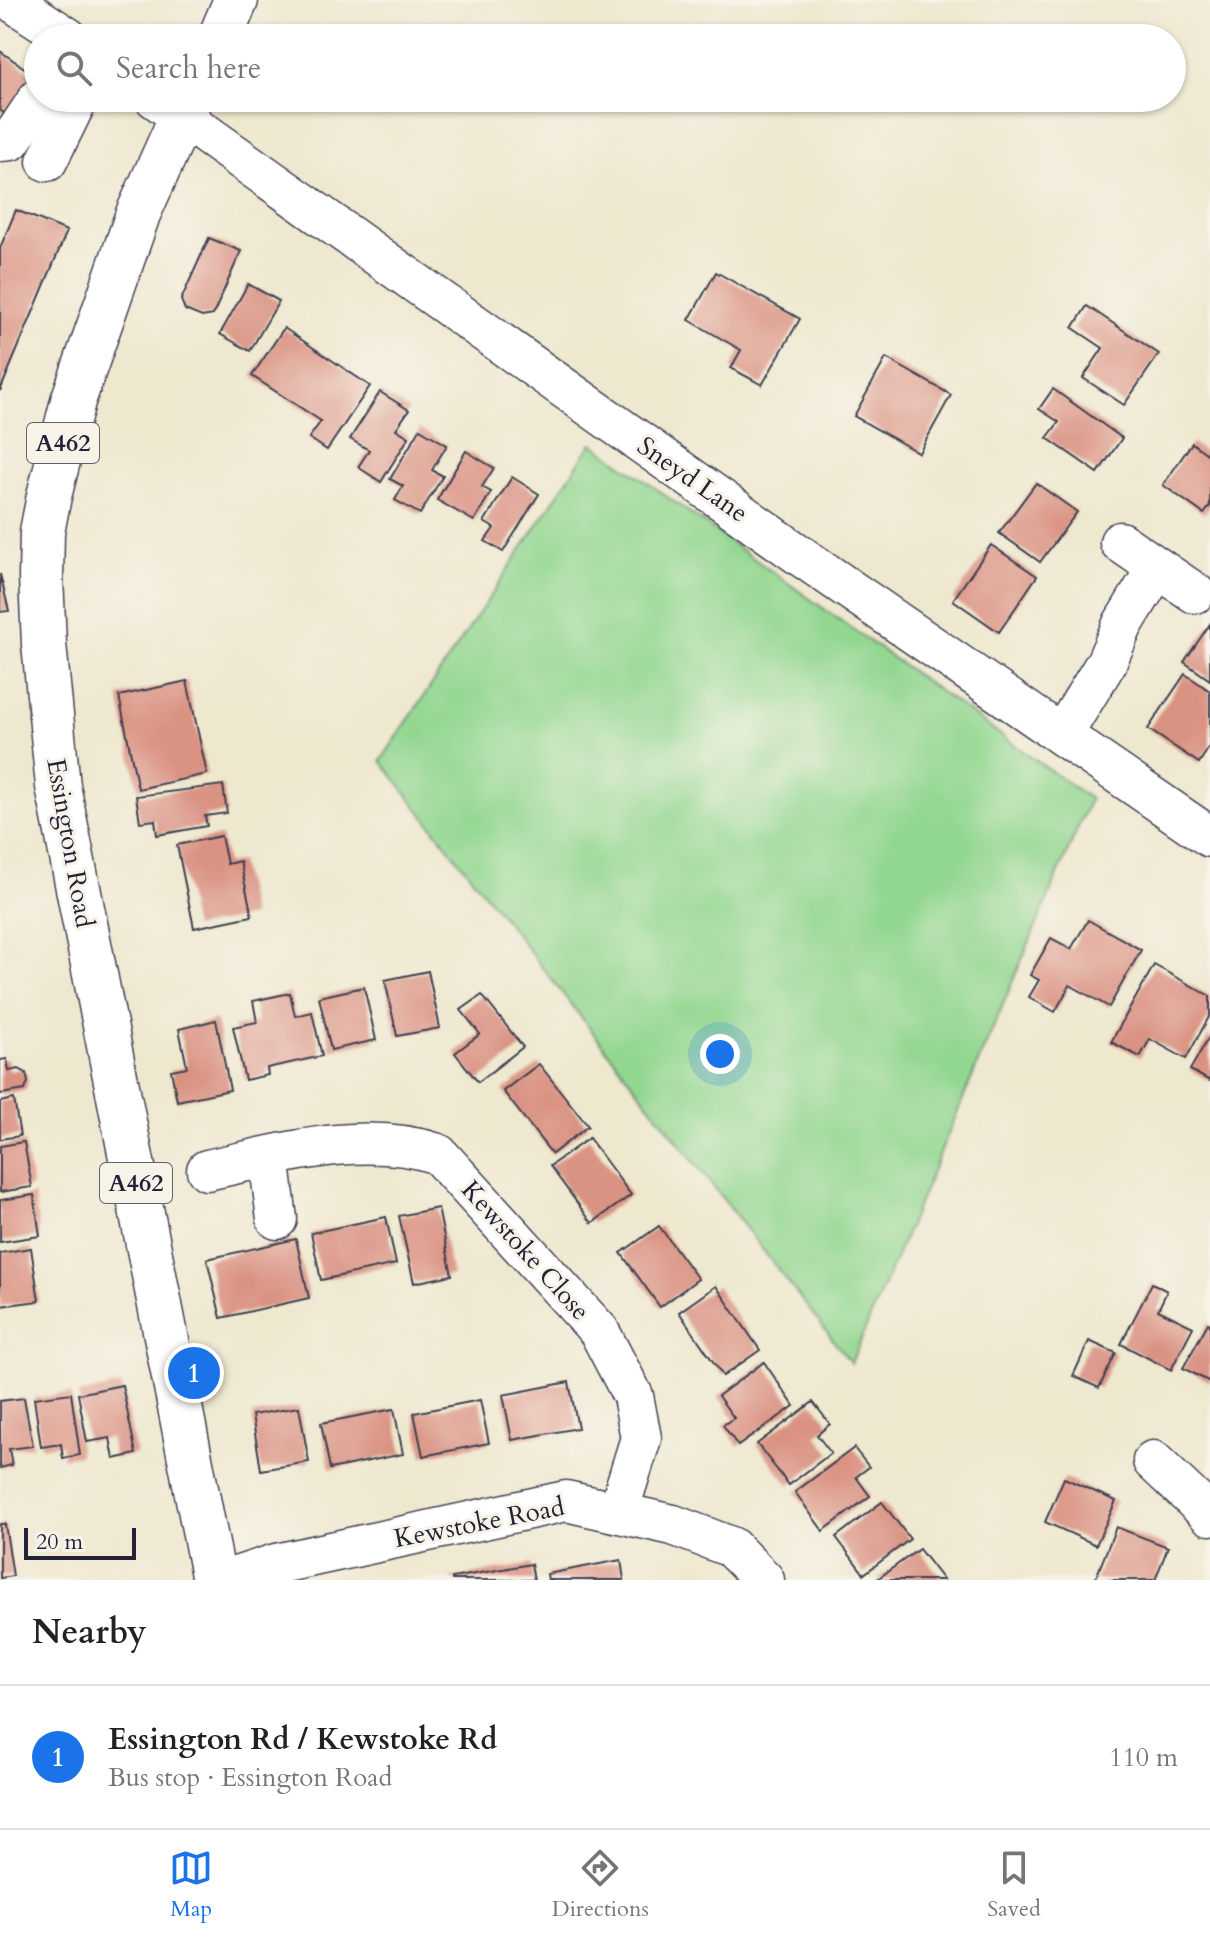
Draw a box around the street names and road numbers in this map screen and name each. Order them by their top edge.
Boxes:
road number: A462 [27,423,99,463]
street label: Sneyd Lane [630,428,755,530]
street label: Essington Road [38,756,103,931]
road number: A462 [100,1163,172,1203]
street label: Kewstoke Close [453,1173,598,1328]
street label: Kewstoke Road [391,1489,567,1556]

